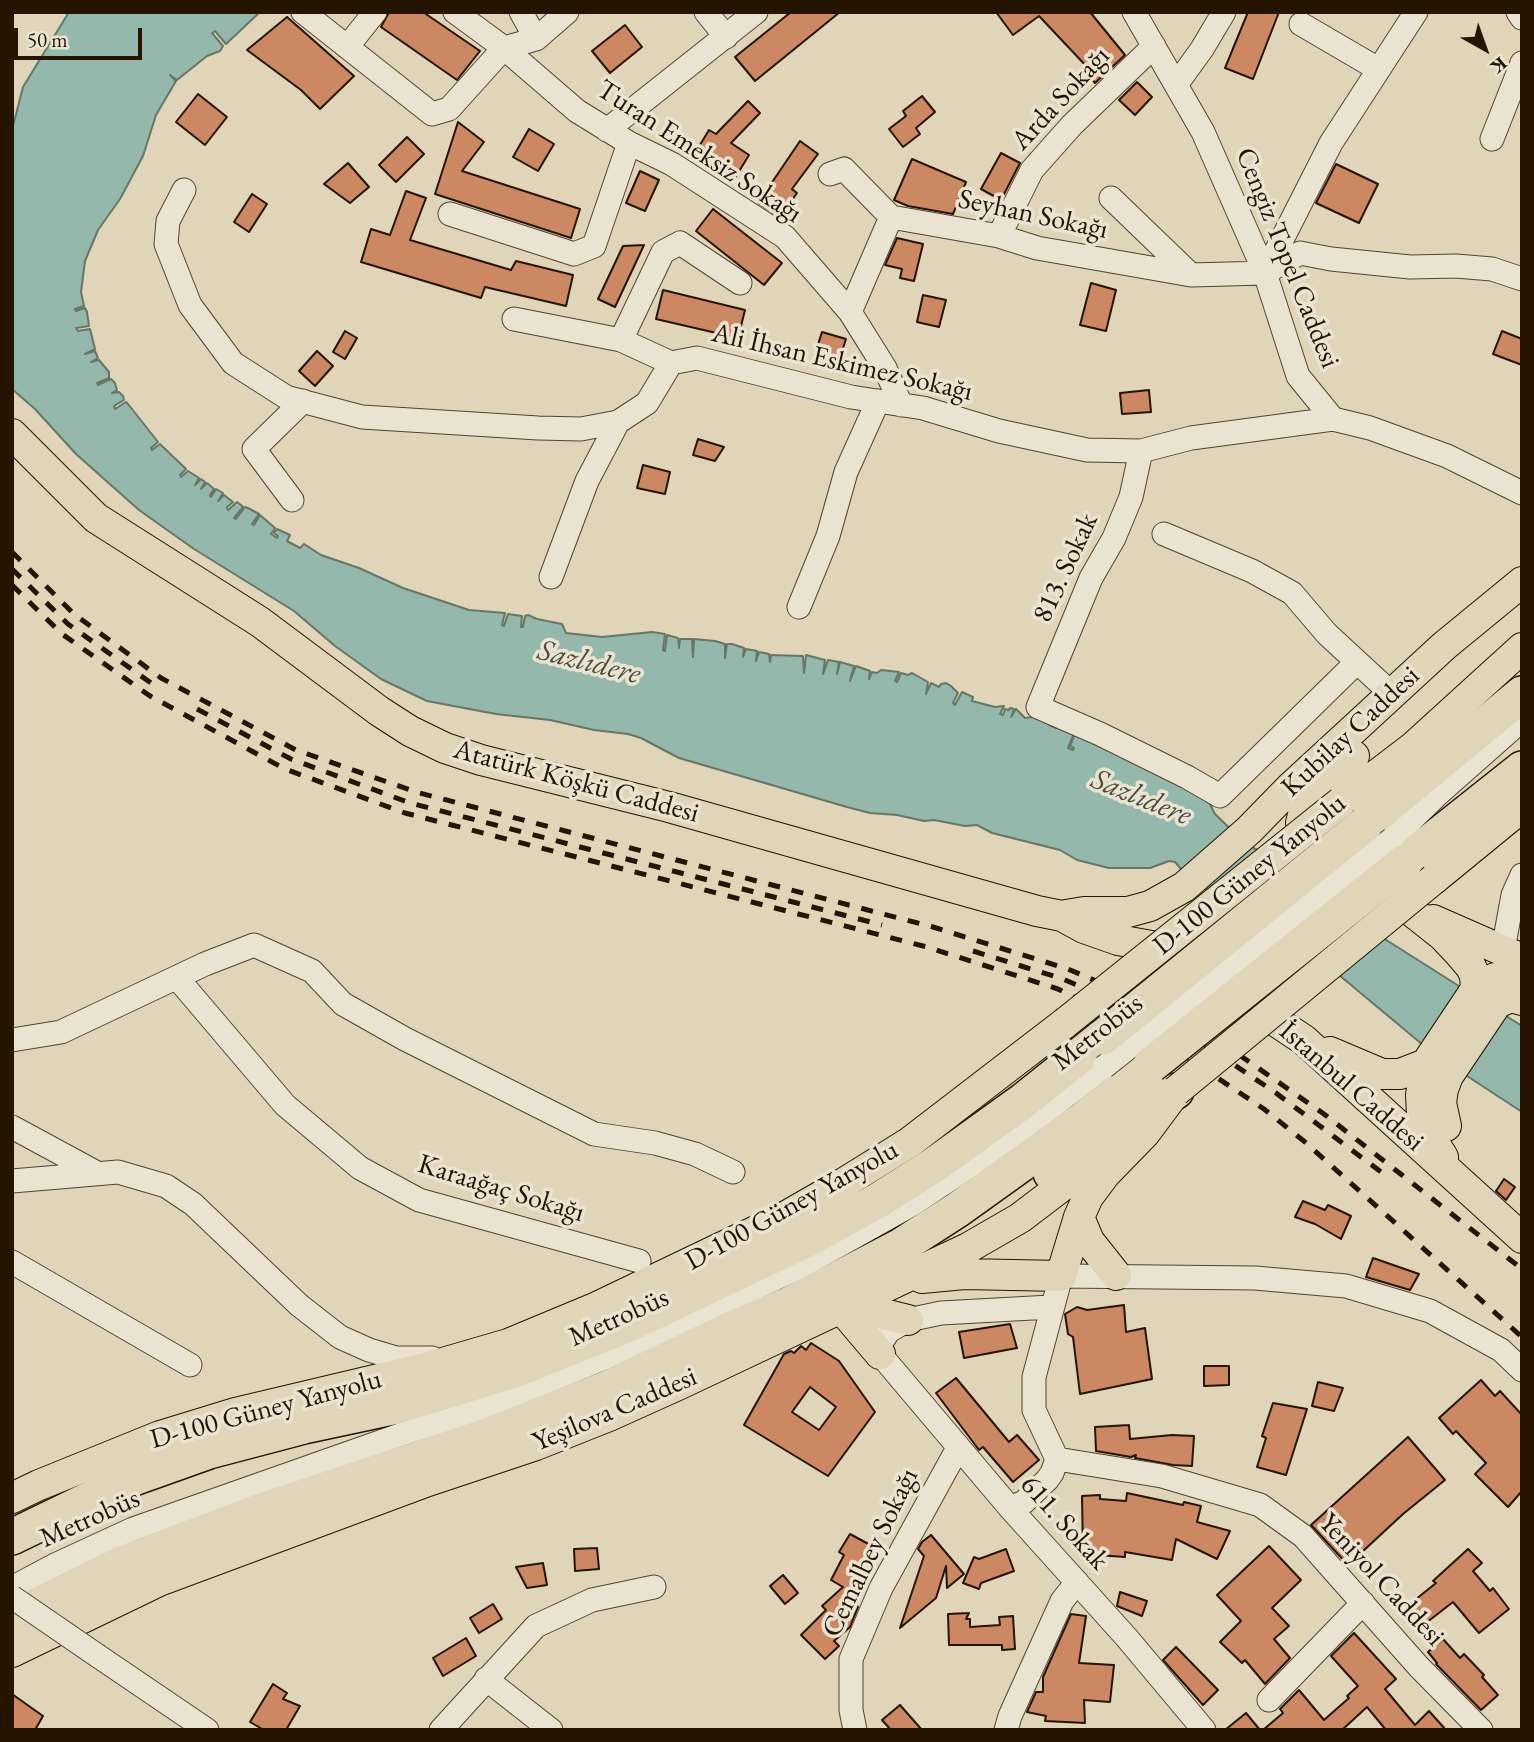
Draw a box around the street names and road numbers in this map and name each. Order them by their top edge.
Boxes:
street label: Arda Sokağı [1005,40,1117,158]
street label: Turan Emeksiz Sokağı [590,73,808,231]
street label: Cengiz Topel Caddesi [1228,143,1346,373]
street label: Seyhan Sokağı [955,183,1111,247]
street label: Ali İhsan Eskimez Sokağı [708,317,976,409]
street label: 813. Sokak [1026,508,1106,628]
street label: Kubilay Caddesi [1275,659,1427,805]
street label: Atatürk Köşkü Caddesi [450,733,702,831]
street label: D-100 Güney Yanyolu [1147,787,1353,963]
street label: Metrobüs [1046,987,1150,1079]
street label: İstanbul Caddesi [1272,1015,1430,1159]
street label: D-100 Güney Yanyolu [680,1134,904,1278]
street label: Karaağaç Sokağı [414,1148,588,1230]
street label: Metrobüs [564,1281,674,1355]
street label: Yeşilova Caddesi [528,1360,702,1460]
street label: D-100 Güney Yanyolu [147,1363,385,1457]
street label: Cemalbey Sokağı [816,1463,926,1643]
street label: 611. Sokak [1013,1469,1115,1577]
street label: Metrobüs [35,1482,145,1556]
street label: Yeniyol Caddesi [1311,1507,1451,1653]

